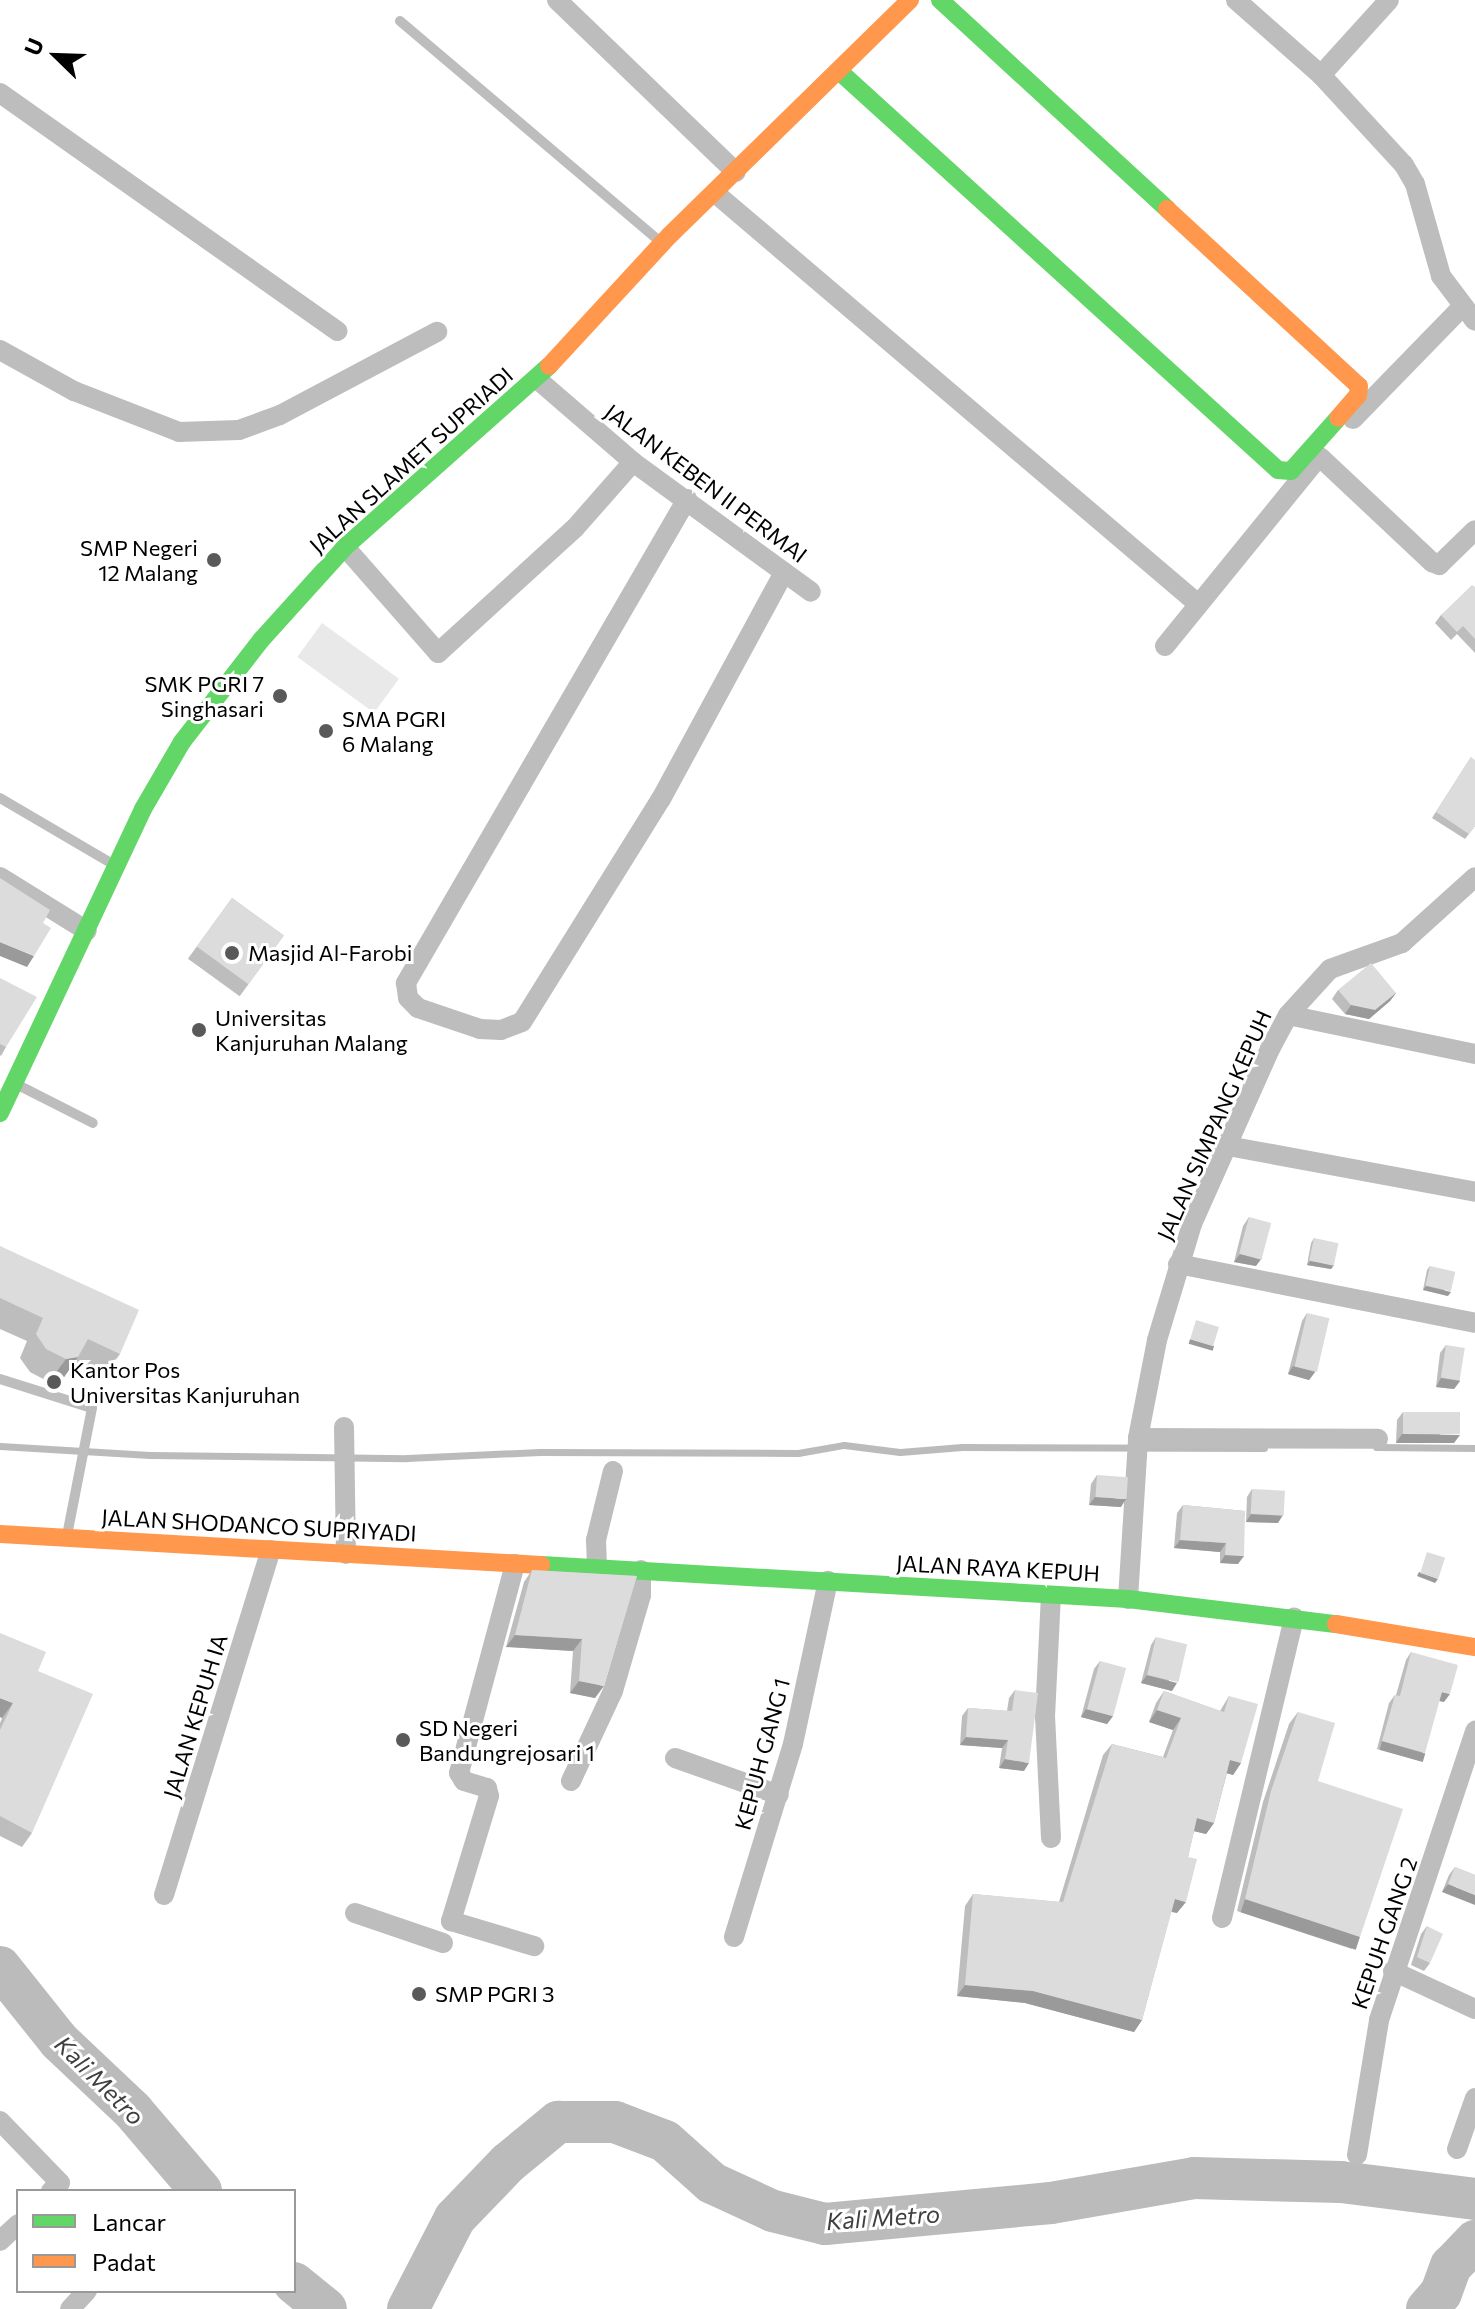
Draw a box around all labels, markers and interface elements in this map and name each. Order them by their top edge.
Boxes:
north arrow [16,16,96,96]
text: U [18,34,49,59]
street label: JALAN SLAMET SUPRIADI [304,362,518,558]
street label: JALAN KEBEN II PERMAI [600,398,812,568]
place label: SMP Negeri 12 Malang [80,534,198,586]
marker: SMP Negeri 12 Malang [205,551,223,569]
place label: SMK PGRI 7 Singhasari [144,670,264,722]
marker: SMK PGRI 7 Singhasari [271,687,289,705]
place label: SMA PGRI 6 Malang [342,705,446,756]
marker: SMA PGRI 6 Malang [317,722,335,740]
place label: Masjid Al-Farobi [248,940,413,966]
marker: Masjid Al-Farobi [223,944,241,962]
place label: Universitas Kanjuruhan Malang [215,1004,408,1056]
street label: JALAN SIMPANG KEPUH [1151,1006,1277,1244]
marker: Universitas Kanjuruhan Malang [190,1021,208,1039]
place label: Kantor Pos Universitas Kanjuruhan [70,1356,300,1408]
marker: Kantor Pos Universitas Kanjuruhan [45,1373,63,1391]
street label: JALAN SHODANCO SUPRIYADI [101,1504,417,1546]
street label: JALAN RAYA KEPUH [895,1549,1101,1587]
street label: JALAN KEPUH IA [158,1631,232,1801]
street label: KEPUH GANG 1 [729,1675,795,1833]
place label: SD Negeri Bandungrejosari 1 [419,1714,595,1766]
marker: SD Negeri Bandungrejosari 1 [394,1731,412,1749]
street label: KEPUH GANG 2 [1346,1854,1422,2012]
place label: SMP PGRI 3 [435,1981,555,2007]
marker: SMP PGRI 3 [410,1985,428,2003]
water label: Kali Metro [49,2029,151,2131]
legend [16,2189,296,2293]
water label: Kali Metro [825,2199,941,2235]
text: Lancar [92,2207,166,2236]
text: Padat [92,2247,156,2276]

